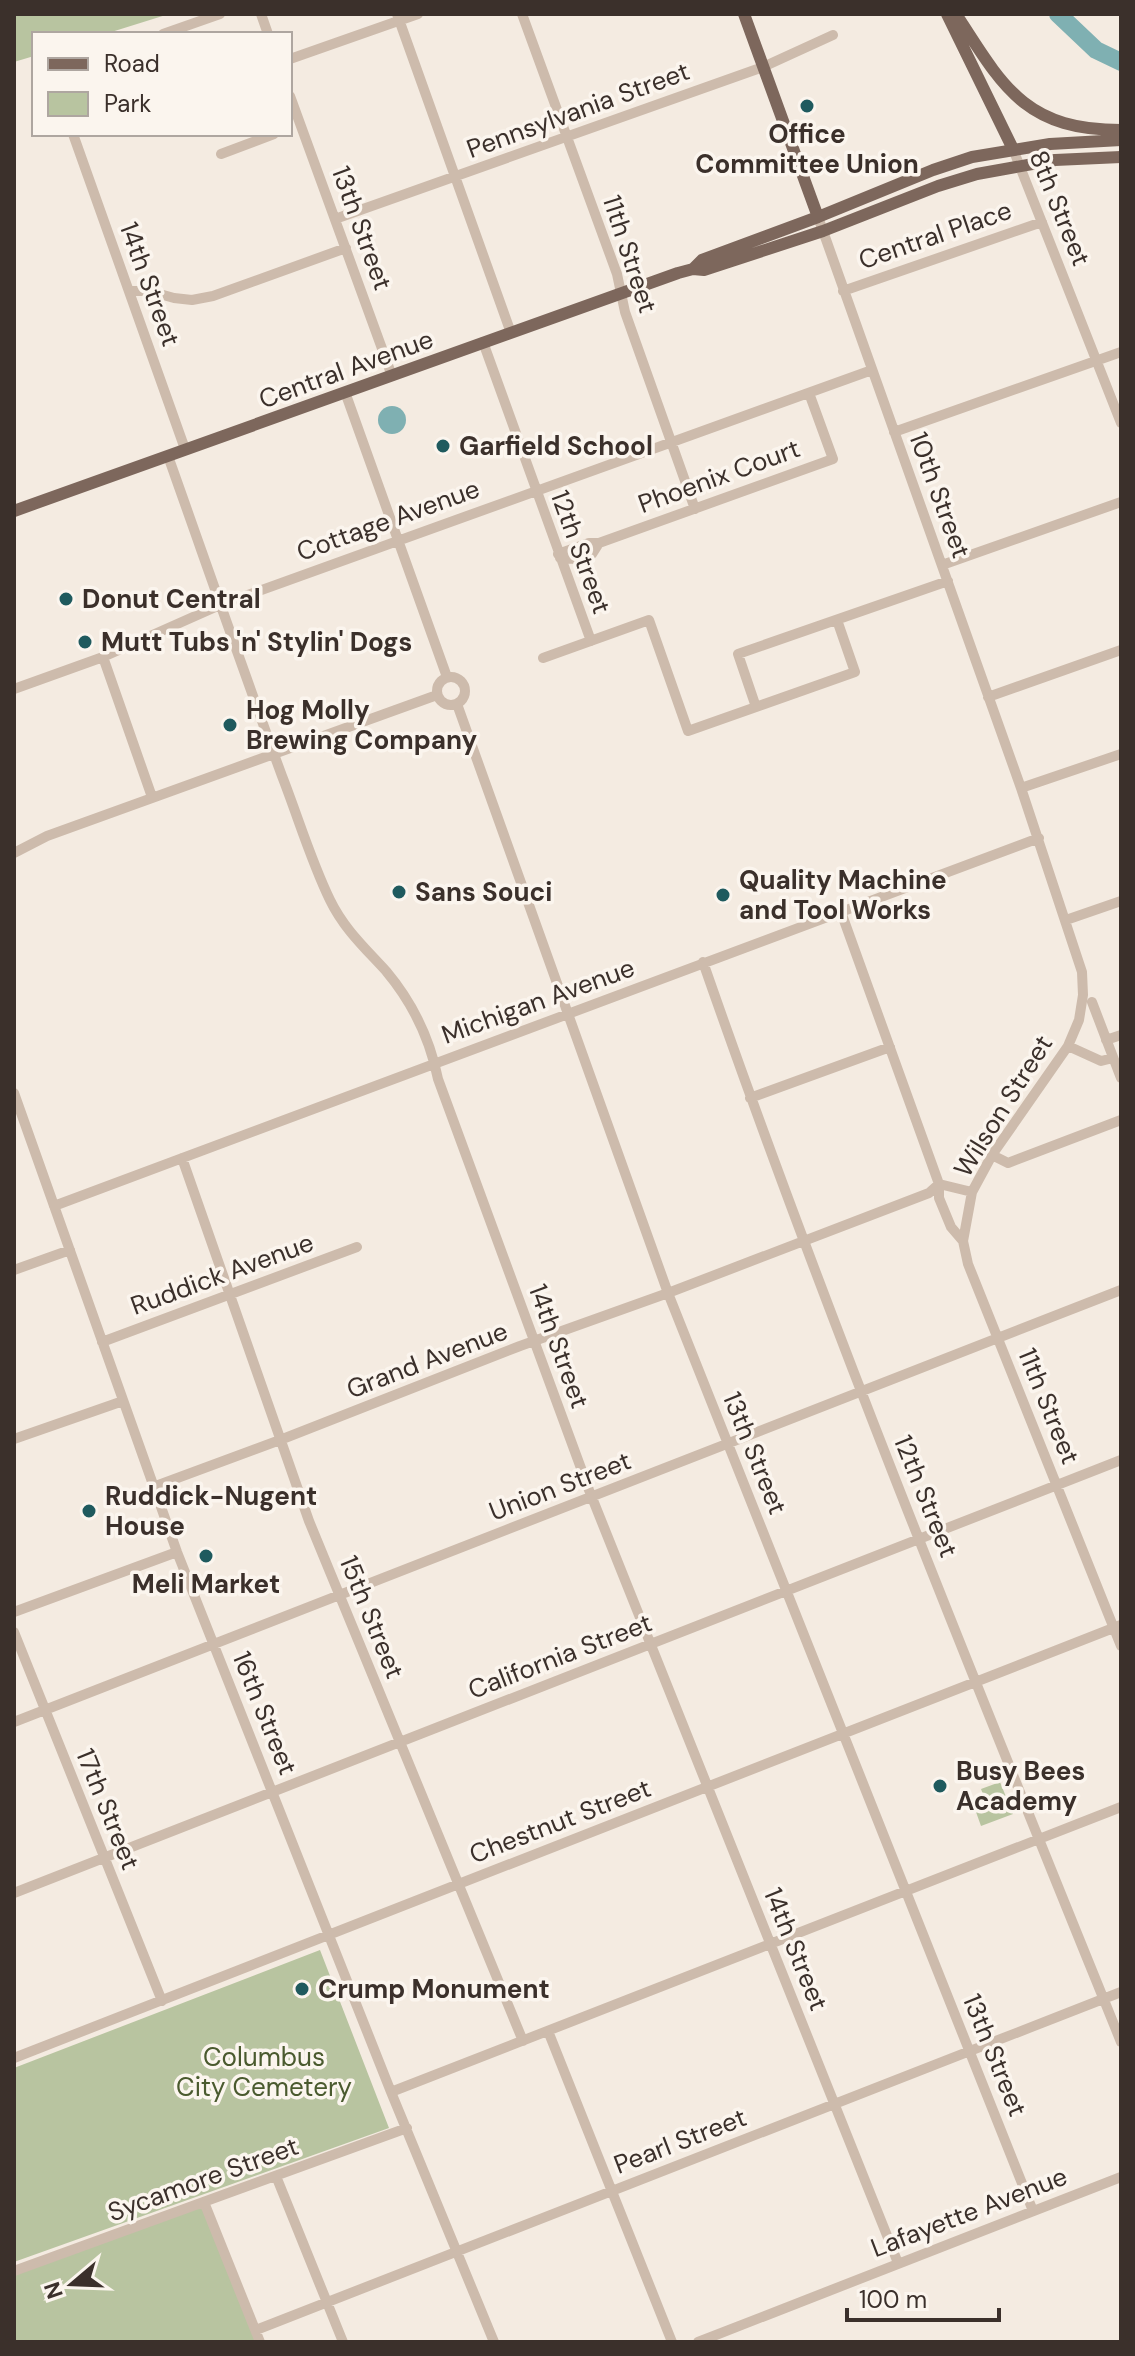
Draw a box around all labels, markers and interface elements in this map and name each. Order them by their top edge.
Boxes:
legend [32,32,292,136]
text: Road [104,48,160,79]
street label: Pennsylvania Street [462,54,694,166]
text: Park [104,88,151,119]
marker: Office Committee Union [798,97,816,115]
place label: Office Committee Union [695,117,919,181]
street label: 8th Street [1021,145,1099,271]
street label: 13th Street [324,161,400,295]
street label: 11th Street [595,191,665,317]
street label: Central Place [854,193,1016,277]
street label: 14th Street [112,217,188,351]
street label: Central Avenue [254,322,438,416]
street label: 10th Street [902,427,978,563]
place label: Garfield School [459,429,653,463]
street label: Phoenix Court [633,431,805,521]
marker: Garfield School [434,437,452,455]
street label: Cottage Avenue [292,471,484,569]
street label: 12th Street [543,486,619,618]
place label: Donut Central [82,582,261,616]
marker: Donut Central [57,590,75,608]
place label: Mutt Tubs 'n' Stylin' Dogs [101,625,412,659]
marker: Mutt Tubs 'n' Stylin' Dogs [76,633,94,651]
place label: Hog Molly Brewing Company [246,693,478,757]
marker: Hog Molly Brewing Company [221,716,239,734]
place label: Quality Machine and Tool Works [739,863,947,927]
place label: Sans Souci [415,875,552,909]
marker: Sans Souci [390,883,408,901]
marker: Quality Machine and Tool Works [714,886,732,904]
street label: Michigan Avenue [437,950,639,1052]
street label: Wilson Street [946,1029,1060,1183]
street label: Ruddick Avenue [126,1225,318,1323]
street label: 14th Street [521,1279,597,1413]
street label: Grand Avenue [342,1314,512,1406]
street label: 11th Street [1010,1343,1088,1469]
street label: 13th Street [715,1387,795,1519]
street label: 12th Street [886,1430,966,1562]
street label: Union Street [484,1443,636,1529]
place label: Ruddick-Nugent House [105,1479,317,1543]
marker: Ruddick-Nugent House [80,1502,98,1520]
marker: Meli Market [197,1547,215,1565]
street label: 15th Street [332,1550,412,1684]
place label: Meli Market [132,1567,280,1601]
street label: California Street [463,1605,657,1707]
street label: 16th Street [225,1646,305,1780]
street label: 17th Street [68,1743,148,1875]
place label: Busy Bees Academy [956,1754,1085,1818]
street label: Chestnut Street [464,1771,656,1871]
marker: Busy Bees Academy [931,1777,949,1795]
street label: 14th Street [756,1883,836,2015]
place label: Crump Monument [318,1972,550,2006]
marker: Crump Monument [293,1980,311,1998]
street label: 13th Street [955,1989,1035,2121]
park label: Columbus City Cemetery [176,2040,352,2104]
street label: Pearl Street [609,2100,751,2182]
street label: Sycamore Street [103,2129,303,2229]
street label: Lafayette Avenue [866,2159,1072,2265]
north arrow [32,2244,112,2324]
scale bar [847,2272,999,2322]
text: N [37,2278,70,2303]
text: 100 m [859,2284,927,2315]

